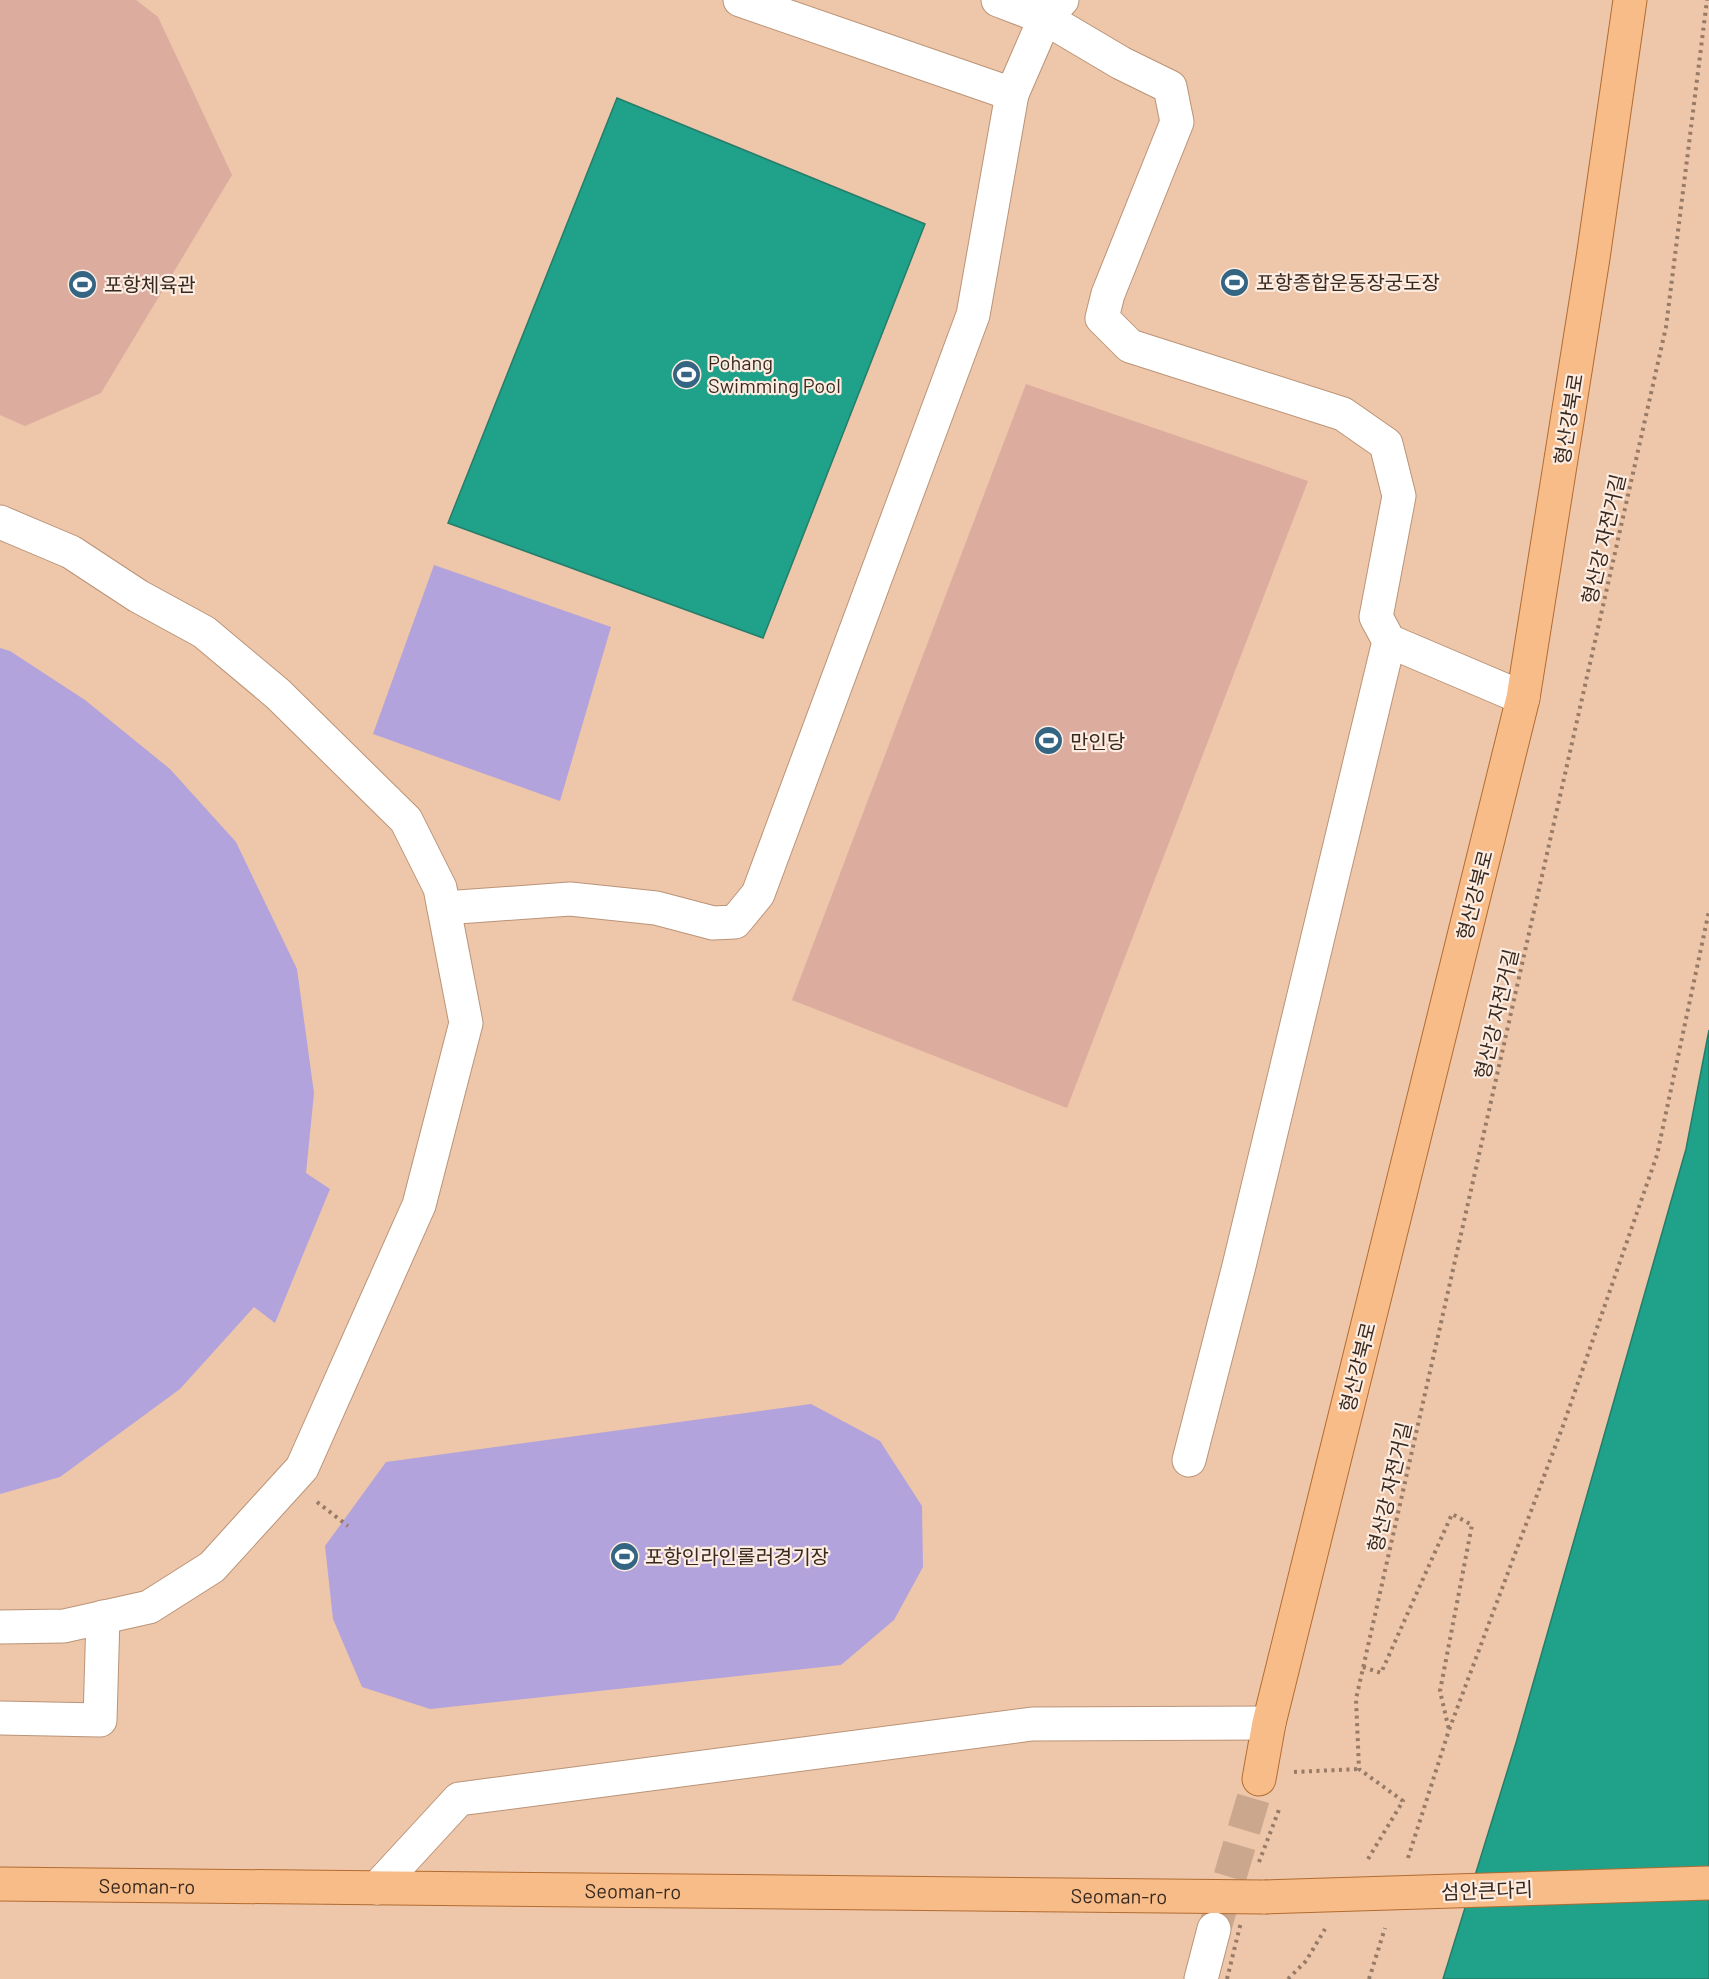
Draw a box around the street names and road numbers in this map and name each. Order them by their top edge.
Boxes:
street label: 형산강북로 [1549,372,1587,466]
street label: 형산강 자전거길 [1576,472,1630,606]
street label: 형산강북로 [1451,847,1497,943]
street label: 형산강 자전거길 [1469,947,1523,1081]
street label: 형산강북로 [1334,1319,1380,1415]
street label: 형산강 자전거길 [1362,1420,1416,1554]
street label: Seoman-ro [99,1873,195,1898]
street label: 섬안큰다리 [1441,1876,1533,1904]
street label: Seoman-ro [585,1878,681,1903]
street label: Seoman-ro [1070,1883,1167,1908]

